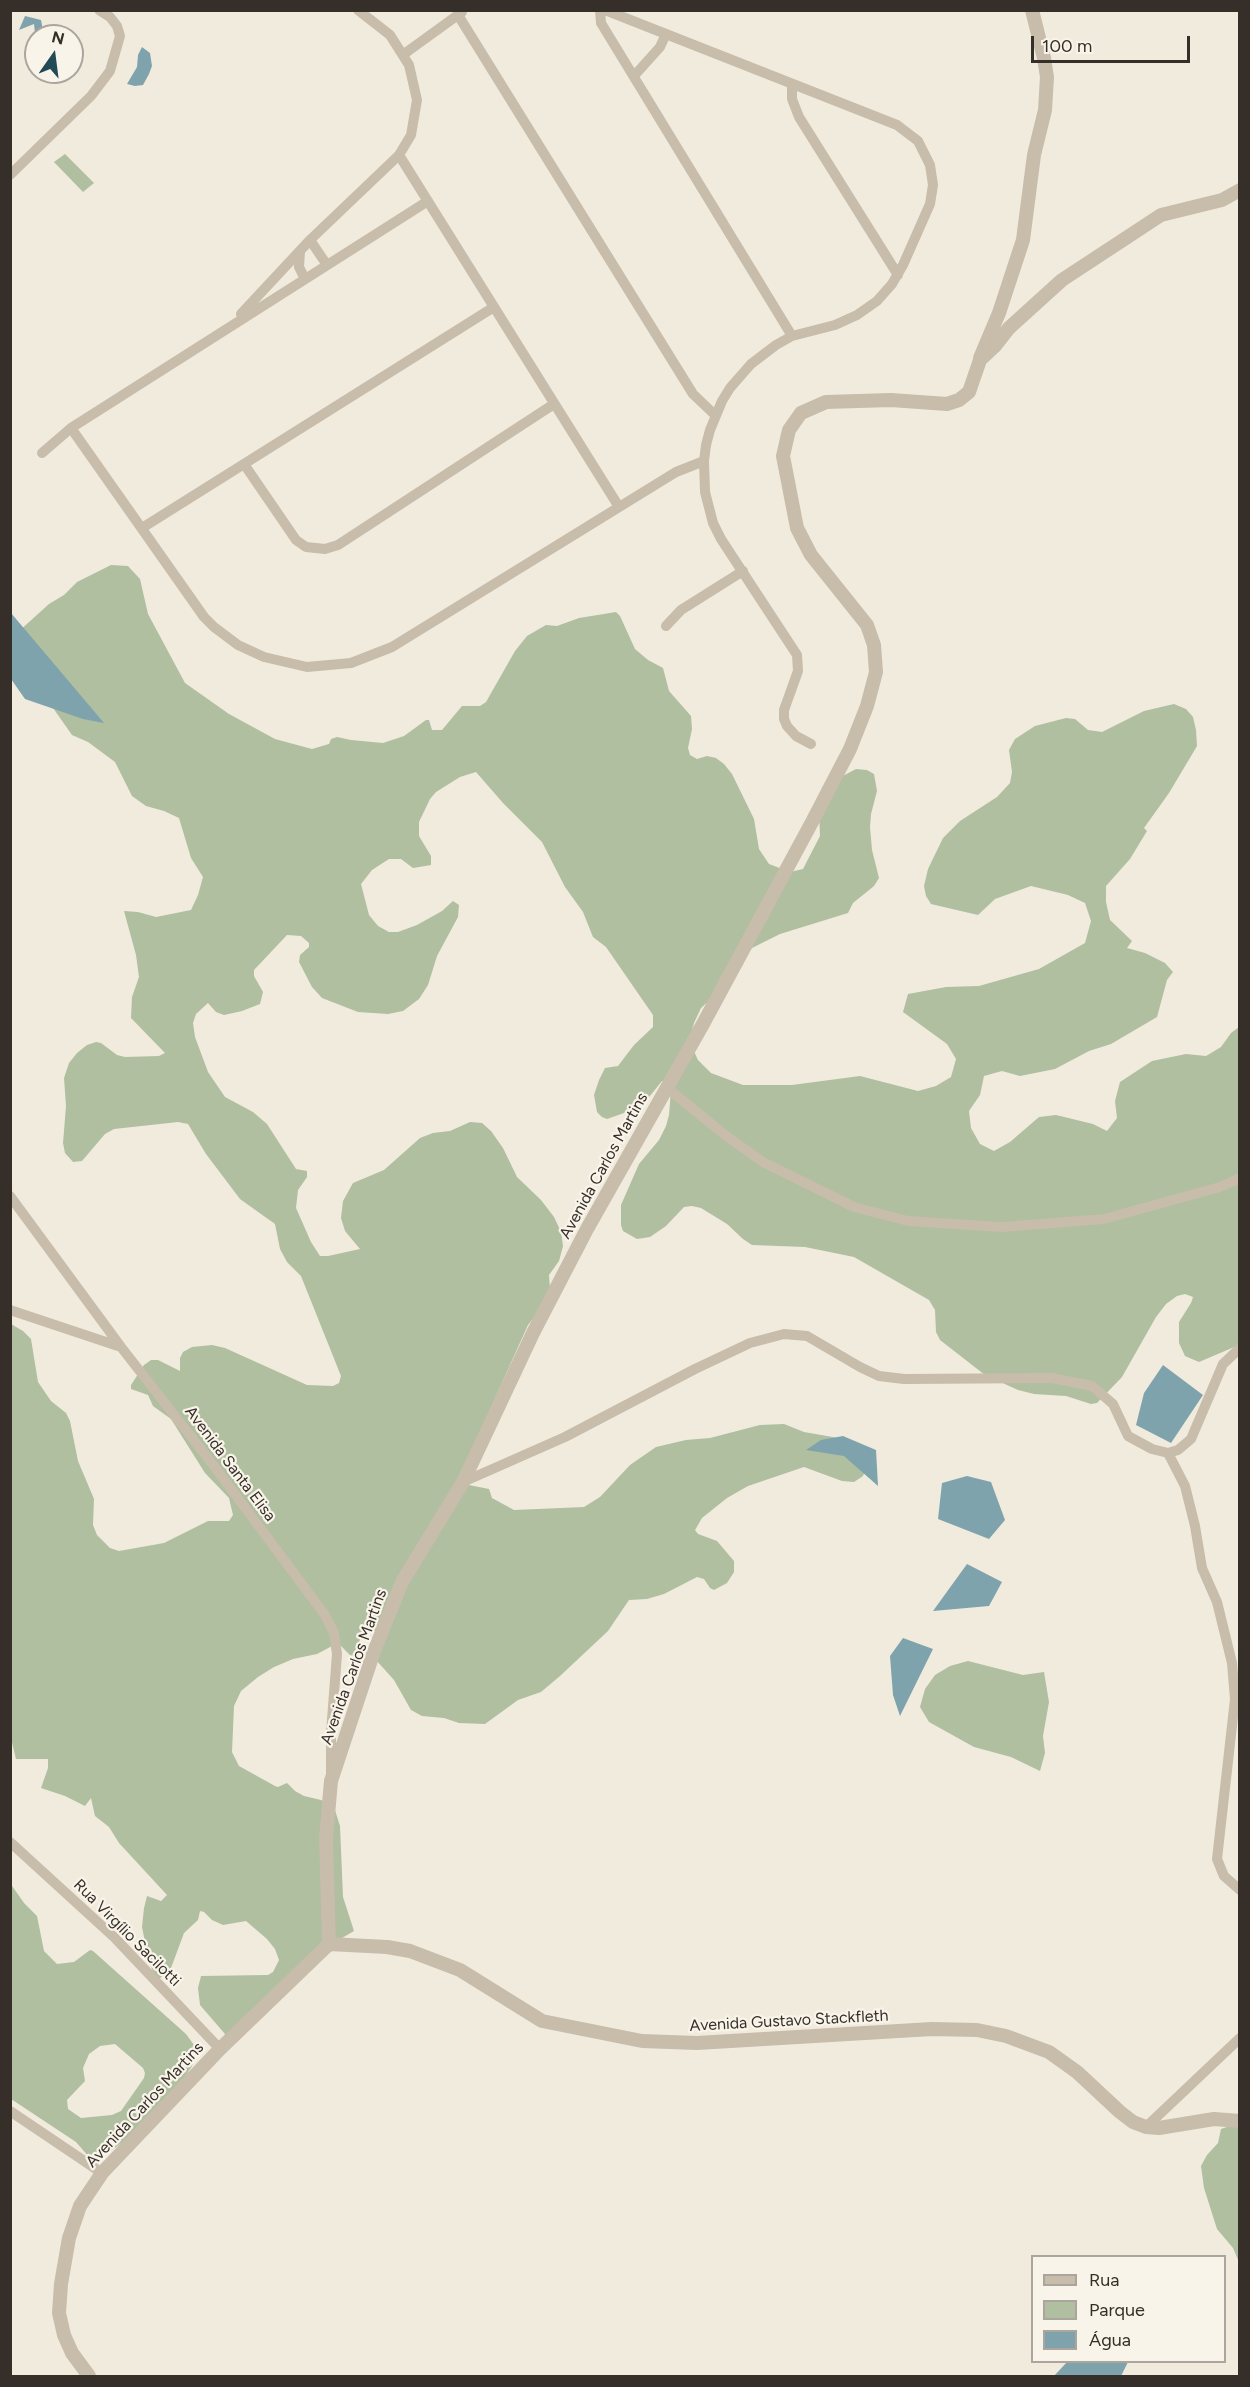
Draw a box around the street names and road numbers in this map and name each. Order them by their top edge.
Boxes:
street label: Avenida Carlos Martins [556,1090,652,1242]
street label: Avenida Santa Elisa [181,1403,279,1525]
street label: Avenida Carlos Martins [317,1587,391,1747]
street label: Rua Virgílio Sacilotti [69,1875,185,1991]
street label: Avenida Gustavo Stackfleth [689,2006,889,2036]
street label: Avenida Carlos Martins [82,2038,208,2172]

